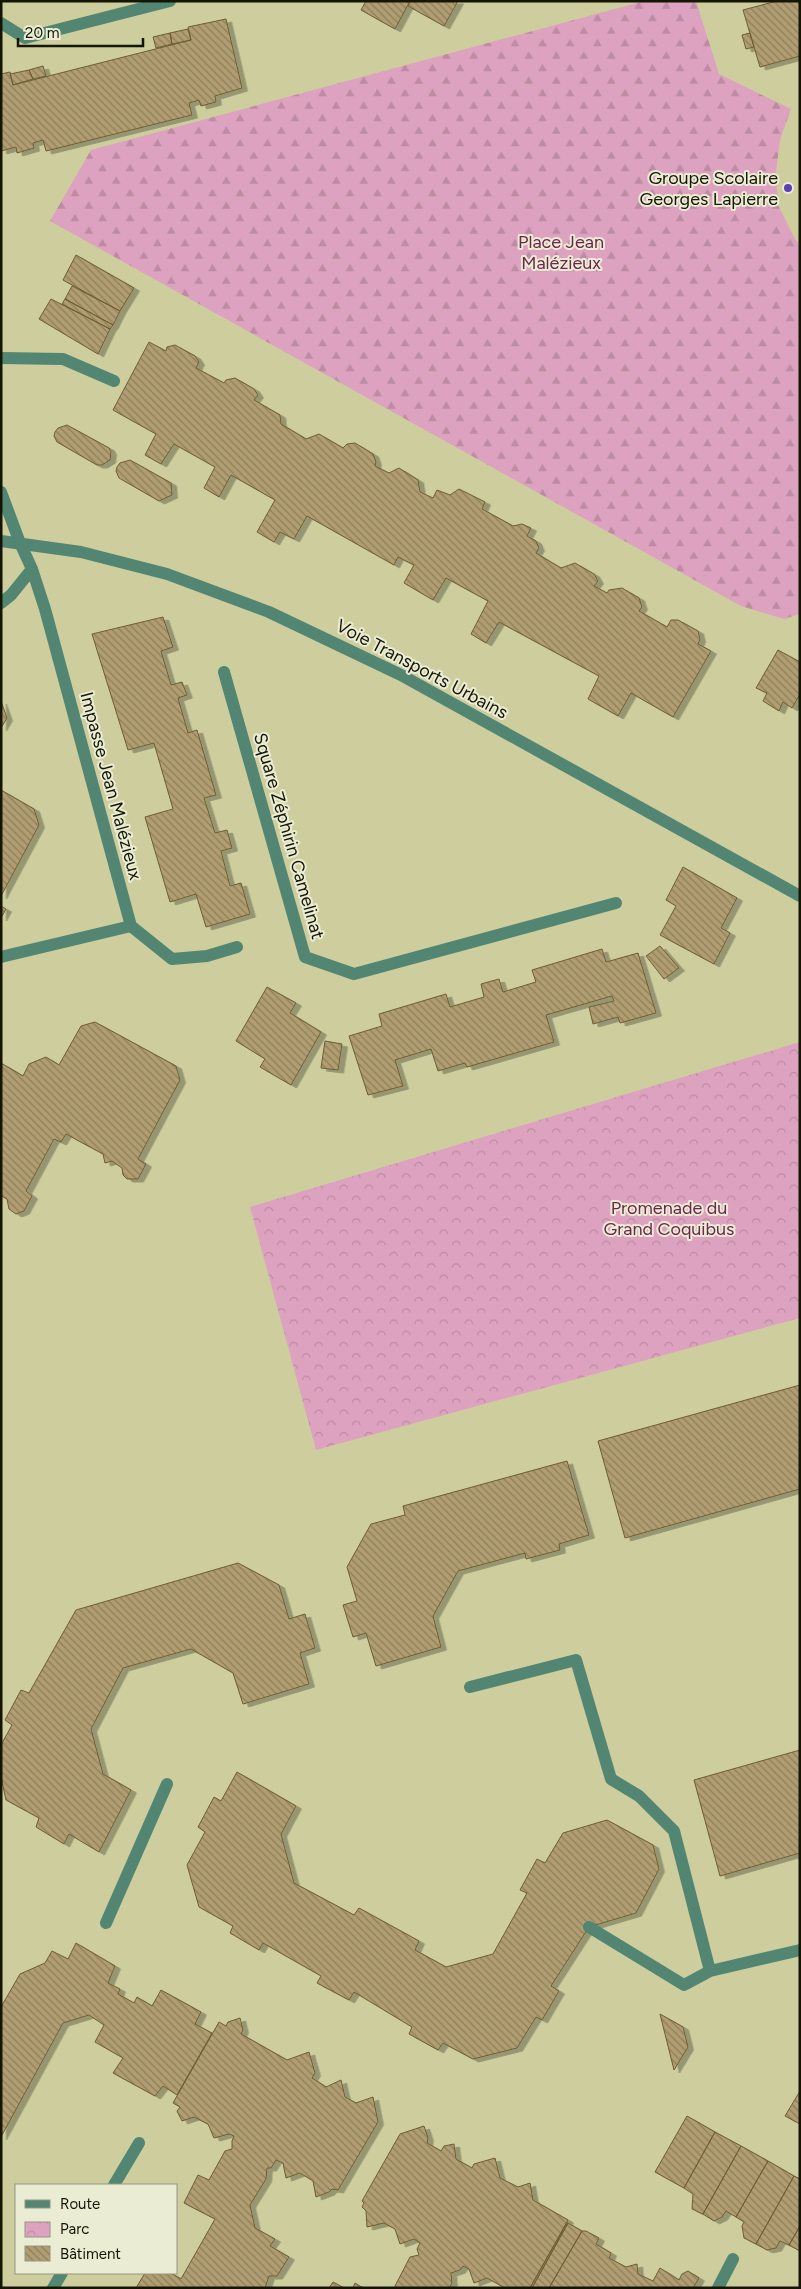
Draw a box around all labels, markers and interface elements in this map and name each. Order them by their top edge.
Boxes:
scale bar [18,15,142,47]
text: 20 m [25,24,59,42]
place label: Groupe Scolaire Georges Lapierre [640,167,778,210]
marker: Groupe Scolaire Georges Lapierre [782,182,794,194]
park label: Place Jean Malézieux [518,231,604,274]
street label: Voie Transports Urbains [332,614,512,724]
street label: Impasse Jean Malézieux [75,690,147,883]
street label: Square Zéphirin Camelinat [249,730,329,942]
park label: Promenade du Grand Coquibus [603,1197,735,1240]
legend [15,2184,178,2274]
text: Route [60,2195,100,2213]
text: Parc [60,2220,89,2238]
text: Bâtiment [60,2245,121,2263]

